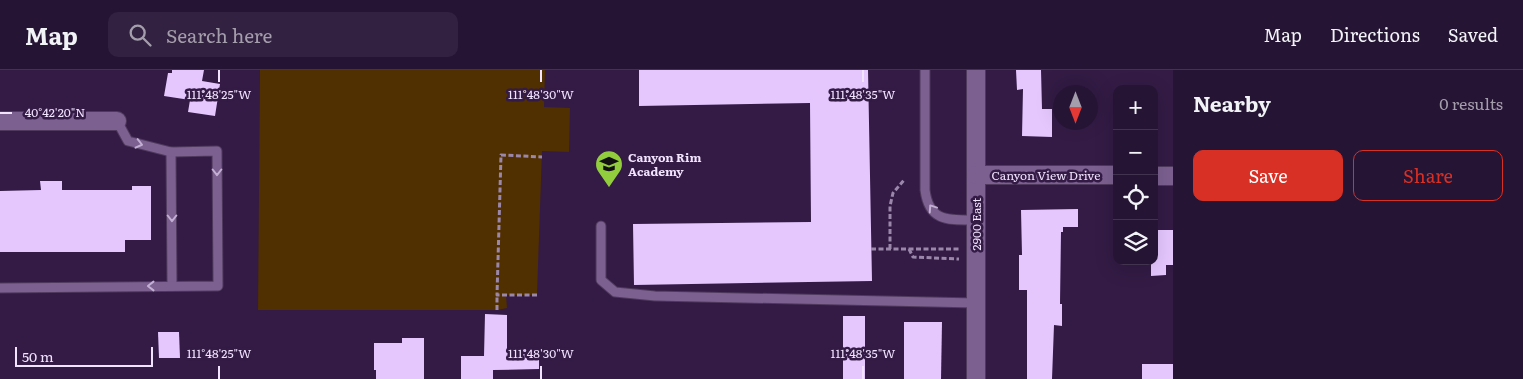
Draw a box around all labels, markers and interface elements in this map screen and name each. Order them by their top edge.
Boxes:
search box [108,12,458,57]
text: Map [25,17,78,52]
icon: search [126,21,154,49]
text: Search here [166,21,272,49]
text: Map [1264,21,1302,48]
text: Directions [1330,21,1420,48]
text: Saved [1448,21,1498,48]
text: 111°48'25"W [187,85,251,103]
text: 111°48'30"W [508,85,574,103]
text: 111°48'35"W [831,85,895,103]
north arrow [1053,85,1098,130]
map controls [1113,85,1158,265]
button: + [1113,85,1158,130]
text: Nearby [1193,87,1271,118]
text: 0 results [1439,91,1503,115]
text: 40°42'20"N [25,103,85,121]
button: − [1113,130,1158,175]
one-way arrow [134,138,142,148]
place label: Canyon Rim Academy [628,148,701,180]
school or university icon: Canyon Rim Academy [594,149,624,188]
button: Save [1193,150,1343,201]
button: Share [1353,150,1503,201]
street label: Canyon View Drive [992,166,1100,184]
one-way arrow [212,168,222,176]
button: locate [1113,175,1158,220]
street label: 2900 East [967,197,985,250]
one-way arrow [929,204,938,214]
one-way arrow [167,214,177,222]
button: layers [1113,220,1158,265]
one-way arrow [147,281,155,291]
scale bar [15,344,152,367]
text: 111°48'25"W [187,344,251,362]
text: 111°48'30"W [508,344,574,362]
text: 111°48'35"W [831,344,895,362]
text: 50 m [22,346,54,366]

